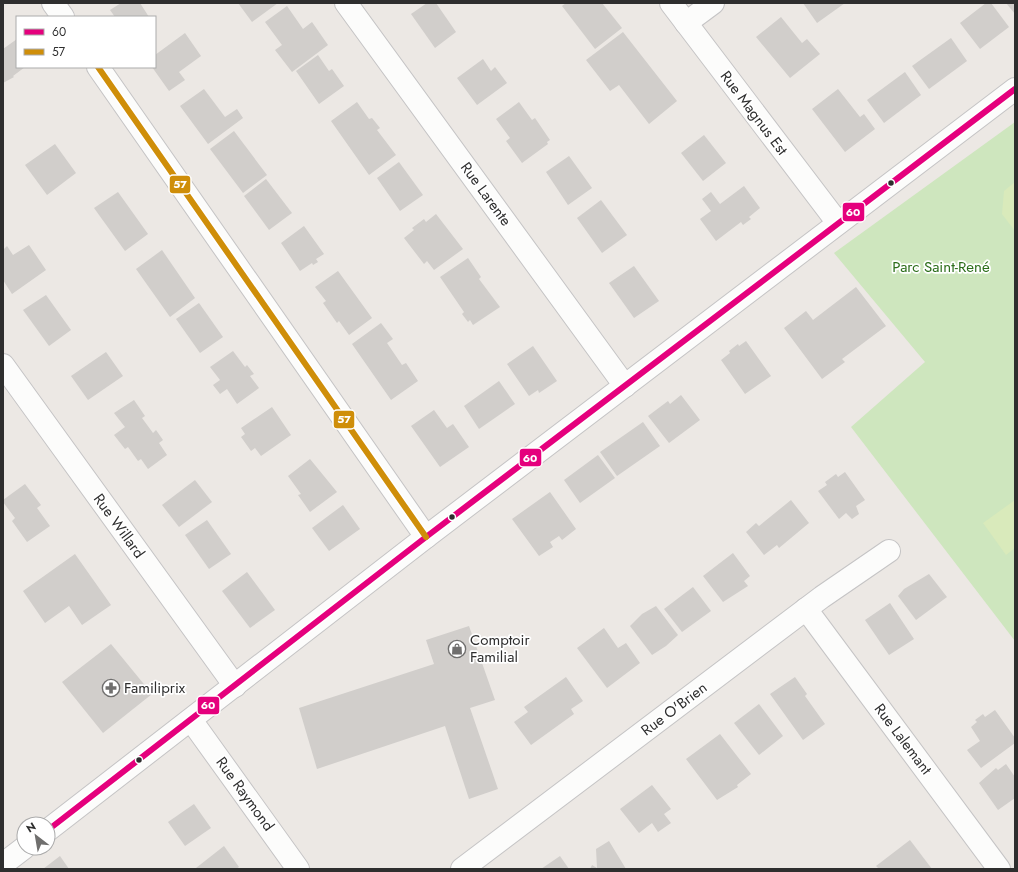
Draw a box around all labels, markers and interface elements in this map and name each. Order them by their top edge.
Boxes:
legend [16,16,156,68]
text: 60 [52,23,66,41]
text: 57 [52,43,66,61]
street label: Rue Magnus Est [715,66,793,160]
street label: Rue Larente [455,157,517,231]
line badge: 57 [169,175,191,194]
text: 57 [173,176,187,192]
unlabelled marker [886,178,896,188]
line badge: 60 [842,202,865,222]
text: 60 [846,204,860,220]
park label: Parc Saint-René [892,256,990,278]
line badge: 57 [333,410,355,429]
text: 57 [337,411,351,427]
line badge: 60 [519,448,542,467]
text: 60 [523,450,537,466]
street label: Rue Willard [88,489,150,563]
unlabelled marker [447,512,457,522]
place label: Comptoir Familial [470,629,530,668]
shop icon: Comptoir Familial [447,639,467,659]
place label: Familiprix [124,677,186,699]
street label: Rue O'Brien [636,677,712,741]
pharmacy icon: Familiprix [101,678,121,698]
line badge: 60 [197,696,220,715]
text: 60 [201,697,215,713]
street label: Rue Lalemant [869,699,937,779]
street label: Rue Raymond [211,752,279,836]
unlabelled marker [134,755,144,765]
north arrow [16,816,56,856]
text: N [23,818,39,837]

